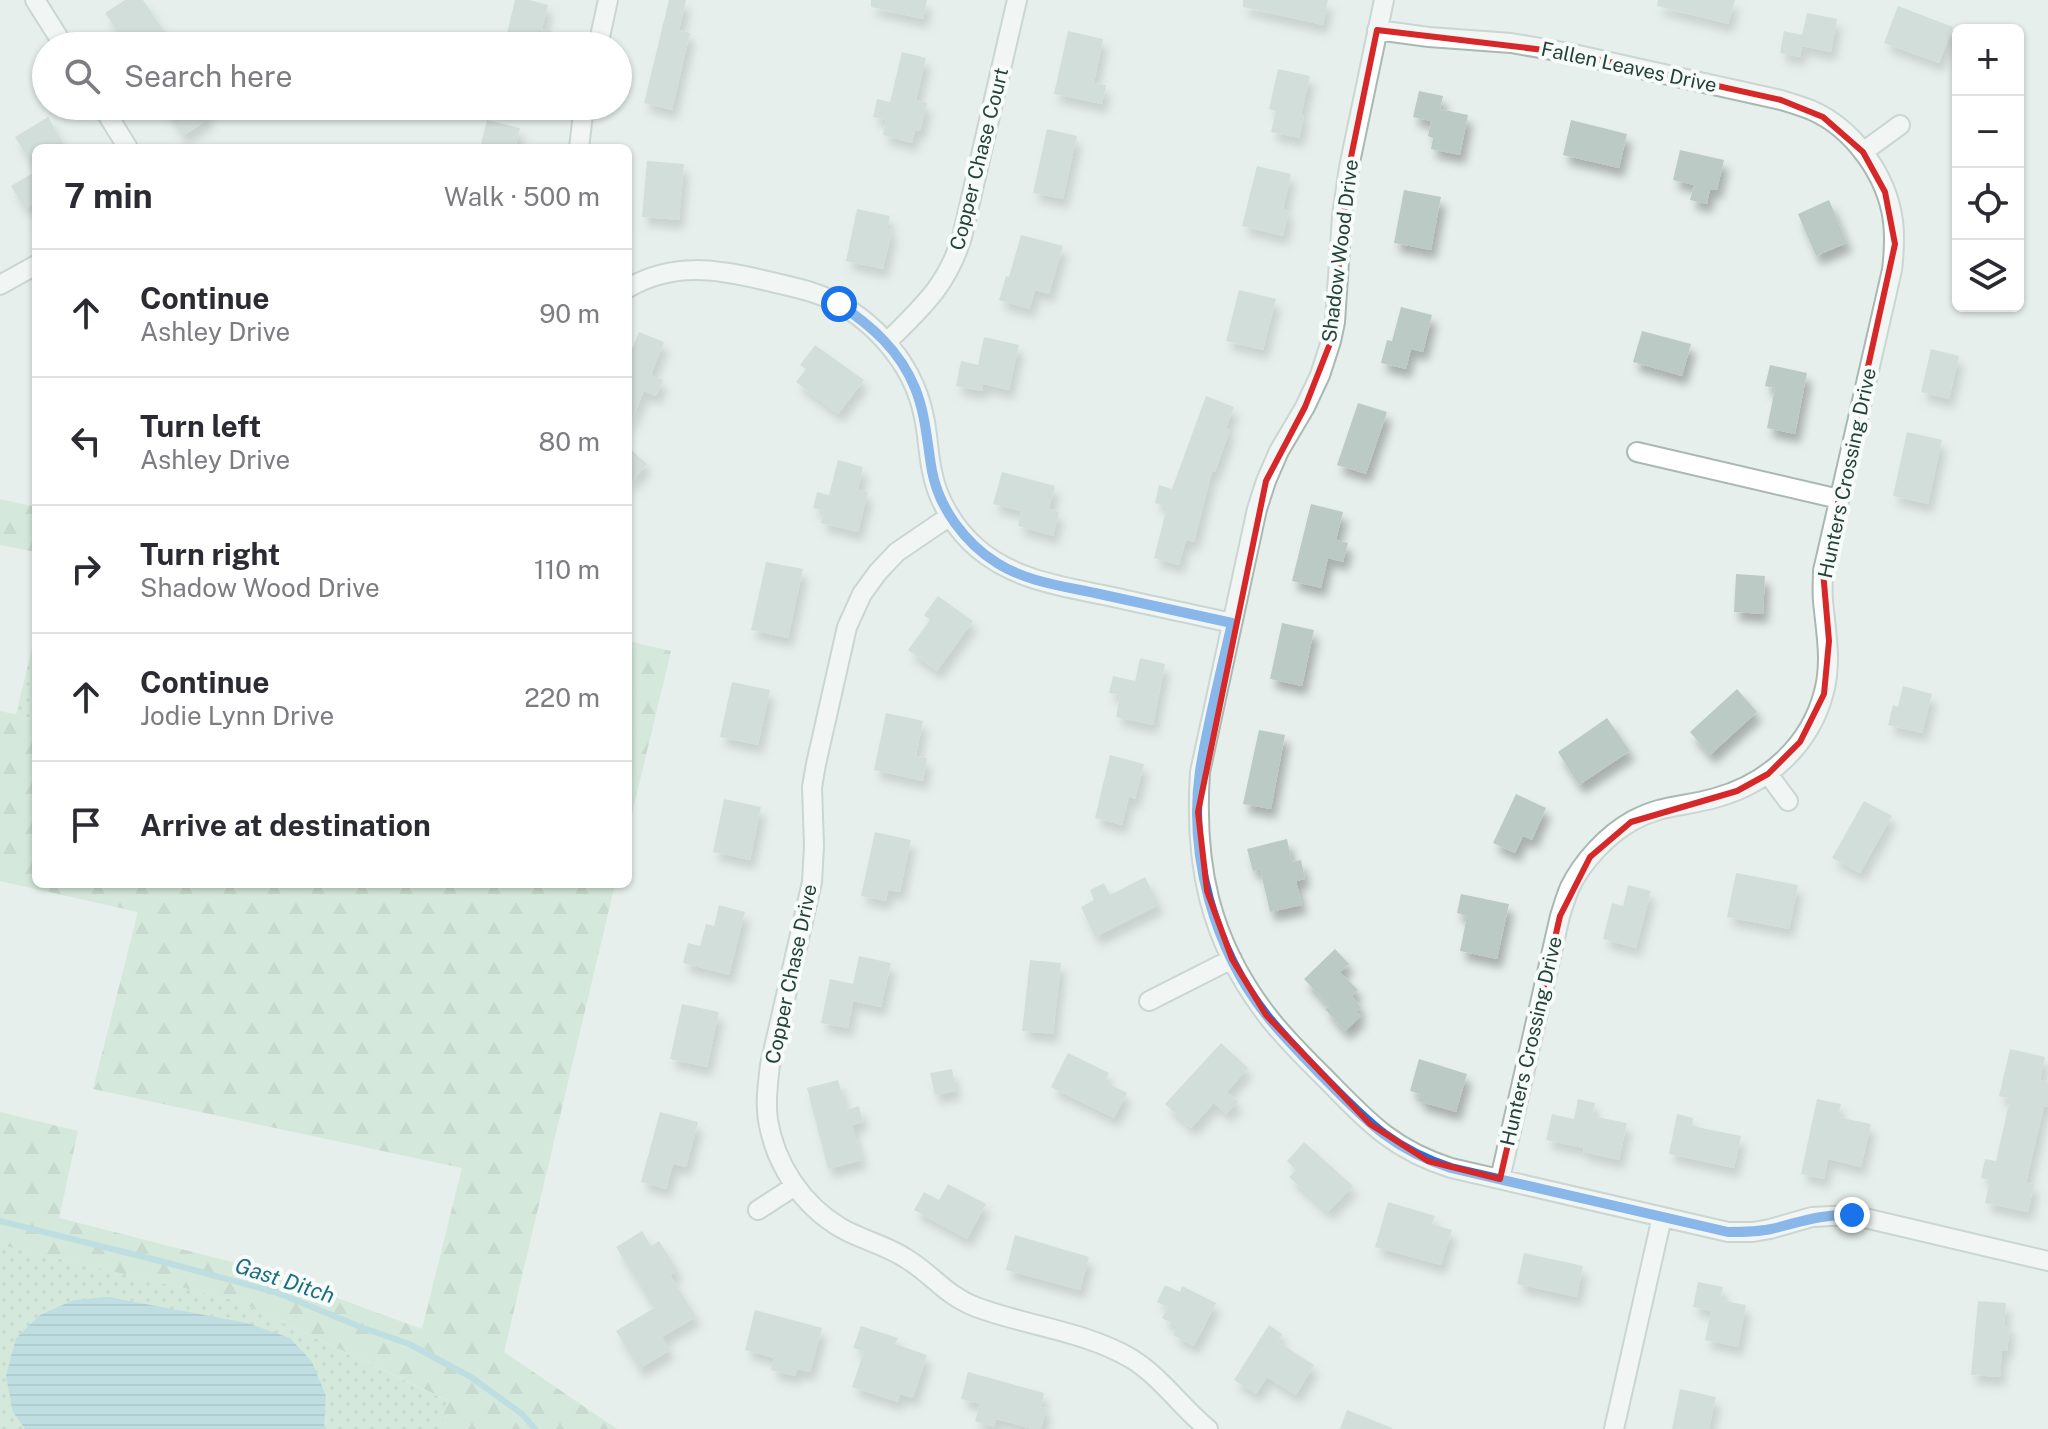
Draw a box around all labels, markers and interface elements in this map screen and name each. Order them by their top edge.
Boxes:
map controls [1952,24,2024,312]
button: + [1952,24,2024,96]
search box [32,32,632,120]
street label: Fallen Leaves Drive [1539,37,1719,97]
icon: search [60,54,104,98]
text: Search here [124,58,292,94]
street label: Copper Chase Court [945,65,1013,253]
button: − [1952,96,2024,168]
street label: Shadow Wood Drive [1317,158,1363,344]
button: locate [1952,168,2024,240]
text: 7 min [64,176,153,216]
text: Walk · 500 m [444,181,600,212]
button: layers [1952,240,2024,312]
text: Continue [140,280,270,316]
route start [821,286,857,322]
icon: ahead [64,291,108,335]
text: 90 m [539,298,600,329]
text: Ashley Drive [140,316,290,347]
street label: Hunters Crossing Drive [1813,366,1881,580]
text: Turn left [140,408,261,444]
icon: left [64,419,108,463]
text: 80 m [539,426,600,457]
text: Ashley Drive [140,444,290,475]
text: Turn right [140,536,280,572]
icon: right [64,547,108,591]
text: 110 m [534,554,600,585]
text: Shadow Wood Drive [140,572,380,603]
text: Continue [140,664,270,700]
icon: ahead [64,675,108,719]
text: 220 m [524,682,600,713]
text: Jodie Lynn Drive [140,700,334,731]
icon: arrive [64,803,108,847]
text: Arrive at destination [140,807,431,843]
street label: Copper Chase Drive [760,882,822,1066]
street label: Hunters Crossing Drive [1495,934,1567,1148]
route end [1834,1197,1870,1233]
water label: Gast Ditch [232,1252,338,1308]

